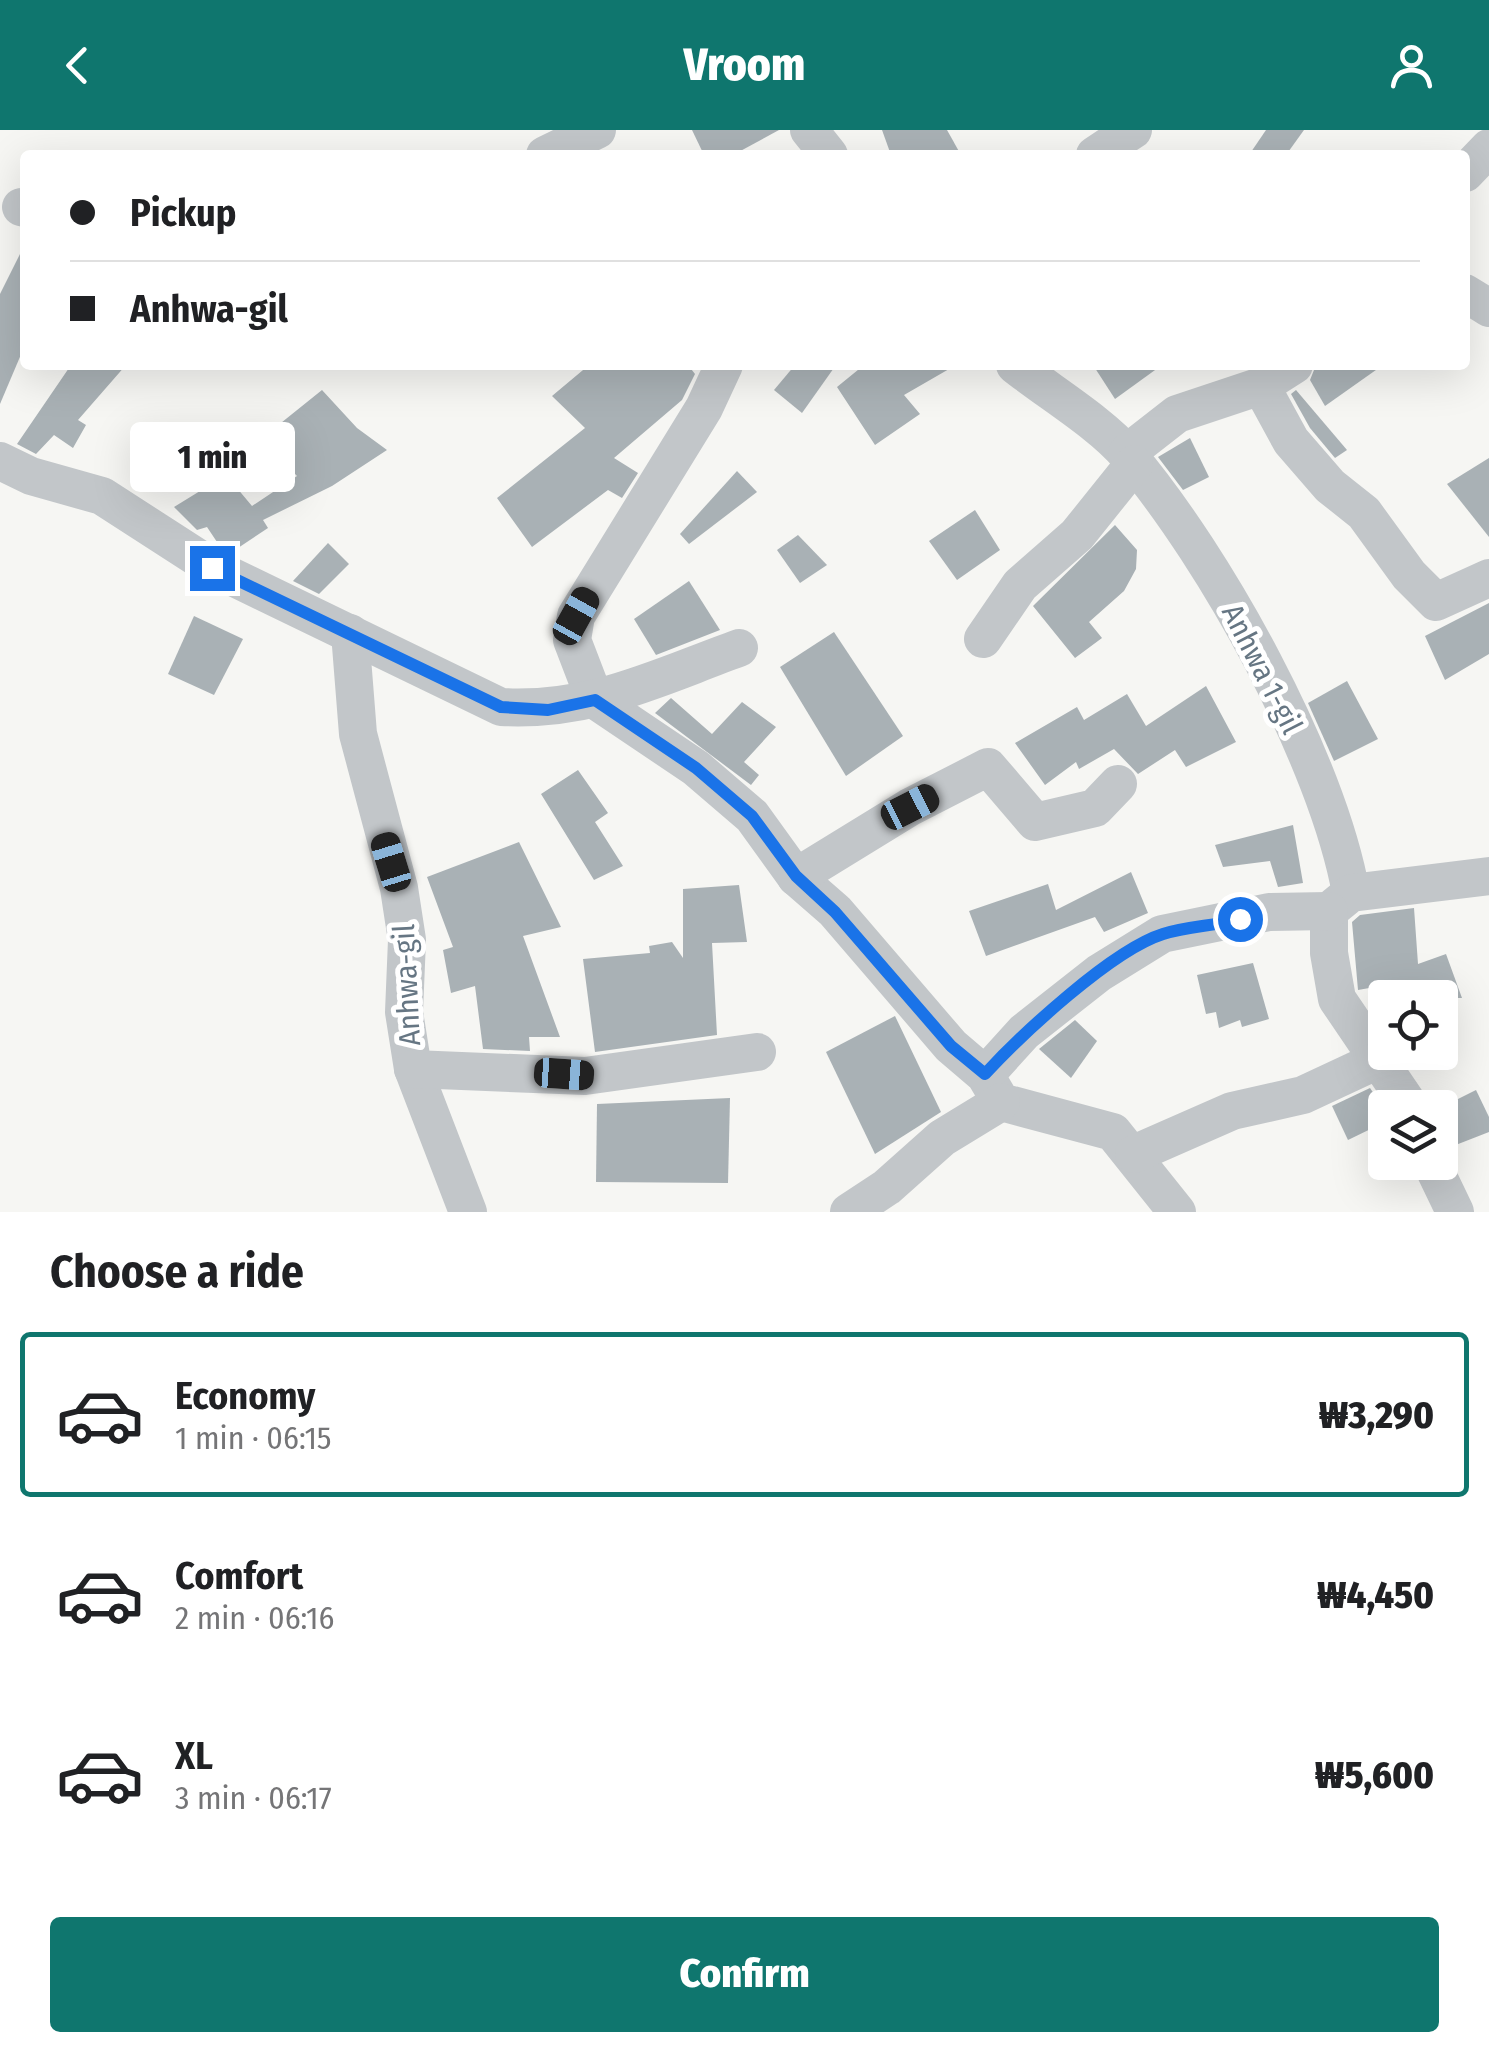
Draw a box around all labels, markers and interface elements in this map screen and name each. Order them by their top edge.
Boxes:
icon: back [50,38,105,93]
text: Vroom [684,38,805,92]
icon: person [1384,38,1439,93]
text: Pickup [130,190,236,236]
text: Anhwa-gil [130,286,288,332]
callout: 1 min [130,423,294,493]
text: 1 min [178,438,247,476]
route end [190,546,235,591]
car [548,582,604,650]
street label: Anhwa 1-gil [1214,598,1310,740]
car [876,780,944,834]
car [368,829,414,895]
route start [1218,897,1263,942]
street label: Anhwa-gil [386,923,428,1047]
map controls [1368,980,1458,1180]
button: locate [1368,980,1458,1070]
car [533,1057,595,1091]
button: layers [1368,1090,1458,1180]
text: Choose a ride [50,1245,304,1299]
icon: car [55,1370,145,1460]
text: Economy [175,1373,315,1419]
text: ₩3,290 [1319,1392,1434,1438]
text: 1 min · 06:15 [175,1419,332,1457]
icon: car [55,1550,145,1640]
text: Comfort [175,1553,303,1599]
text: ₩4,450 [1317,1572,1434,1618]
text: 2 min · 06:16 [175,1599,334,1637]
icon: car [55,1730,145,1820]
text: XL [175,1733,213,1779]
text: ₩5,600 [1315,1752,1434,1798]
text: 3 min · 06:17 [175,1779,332,1817]
button: Confirm [50,1917,1439,2032]

